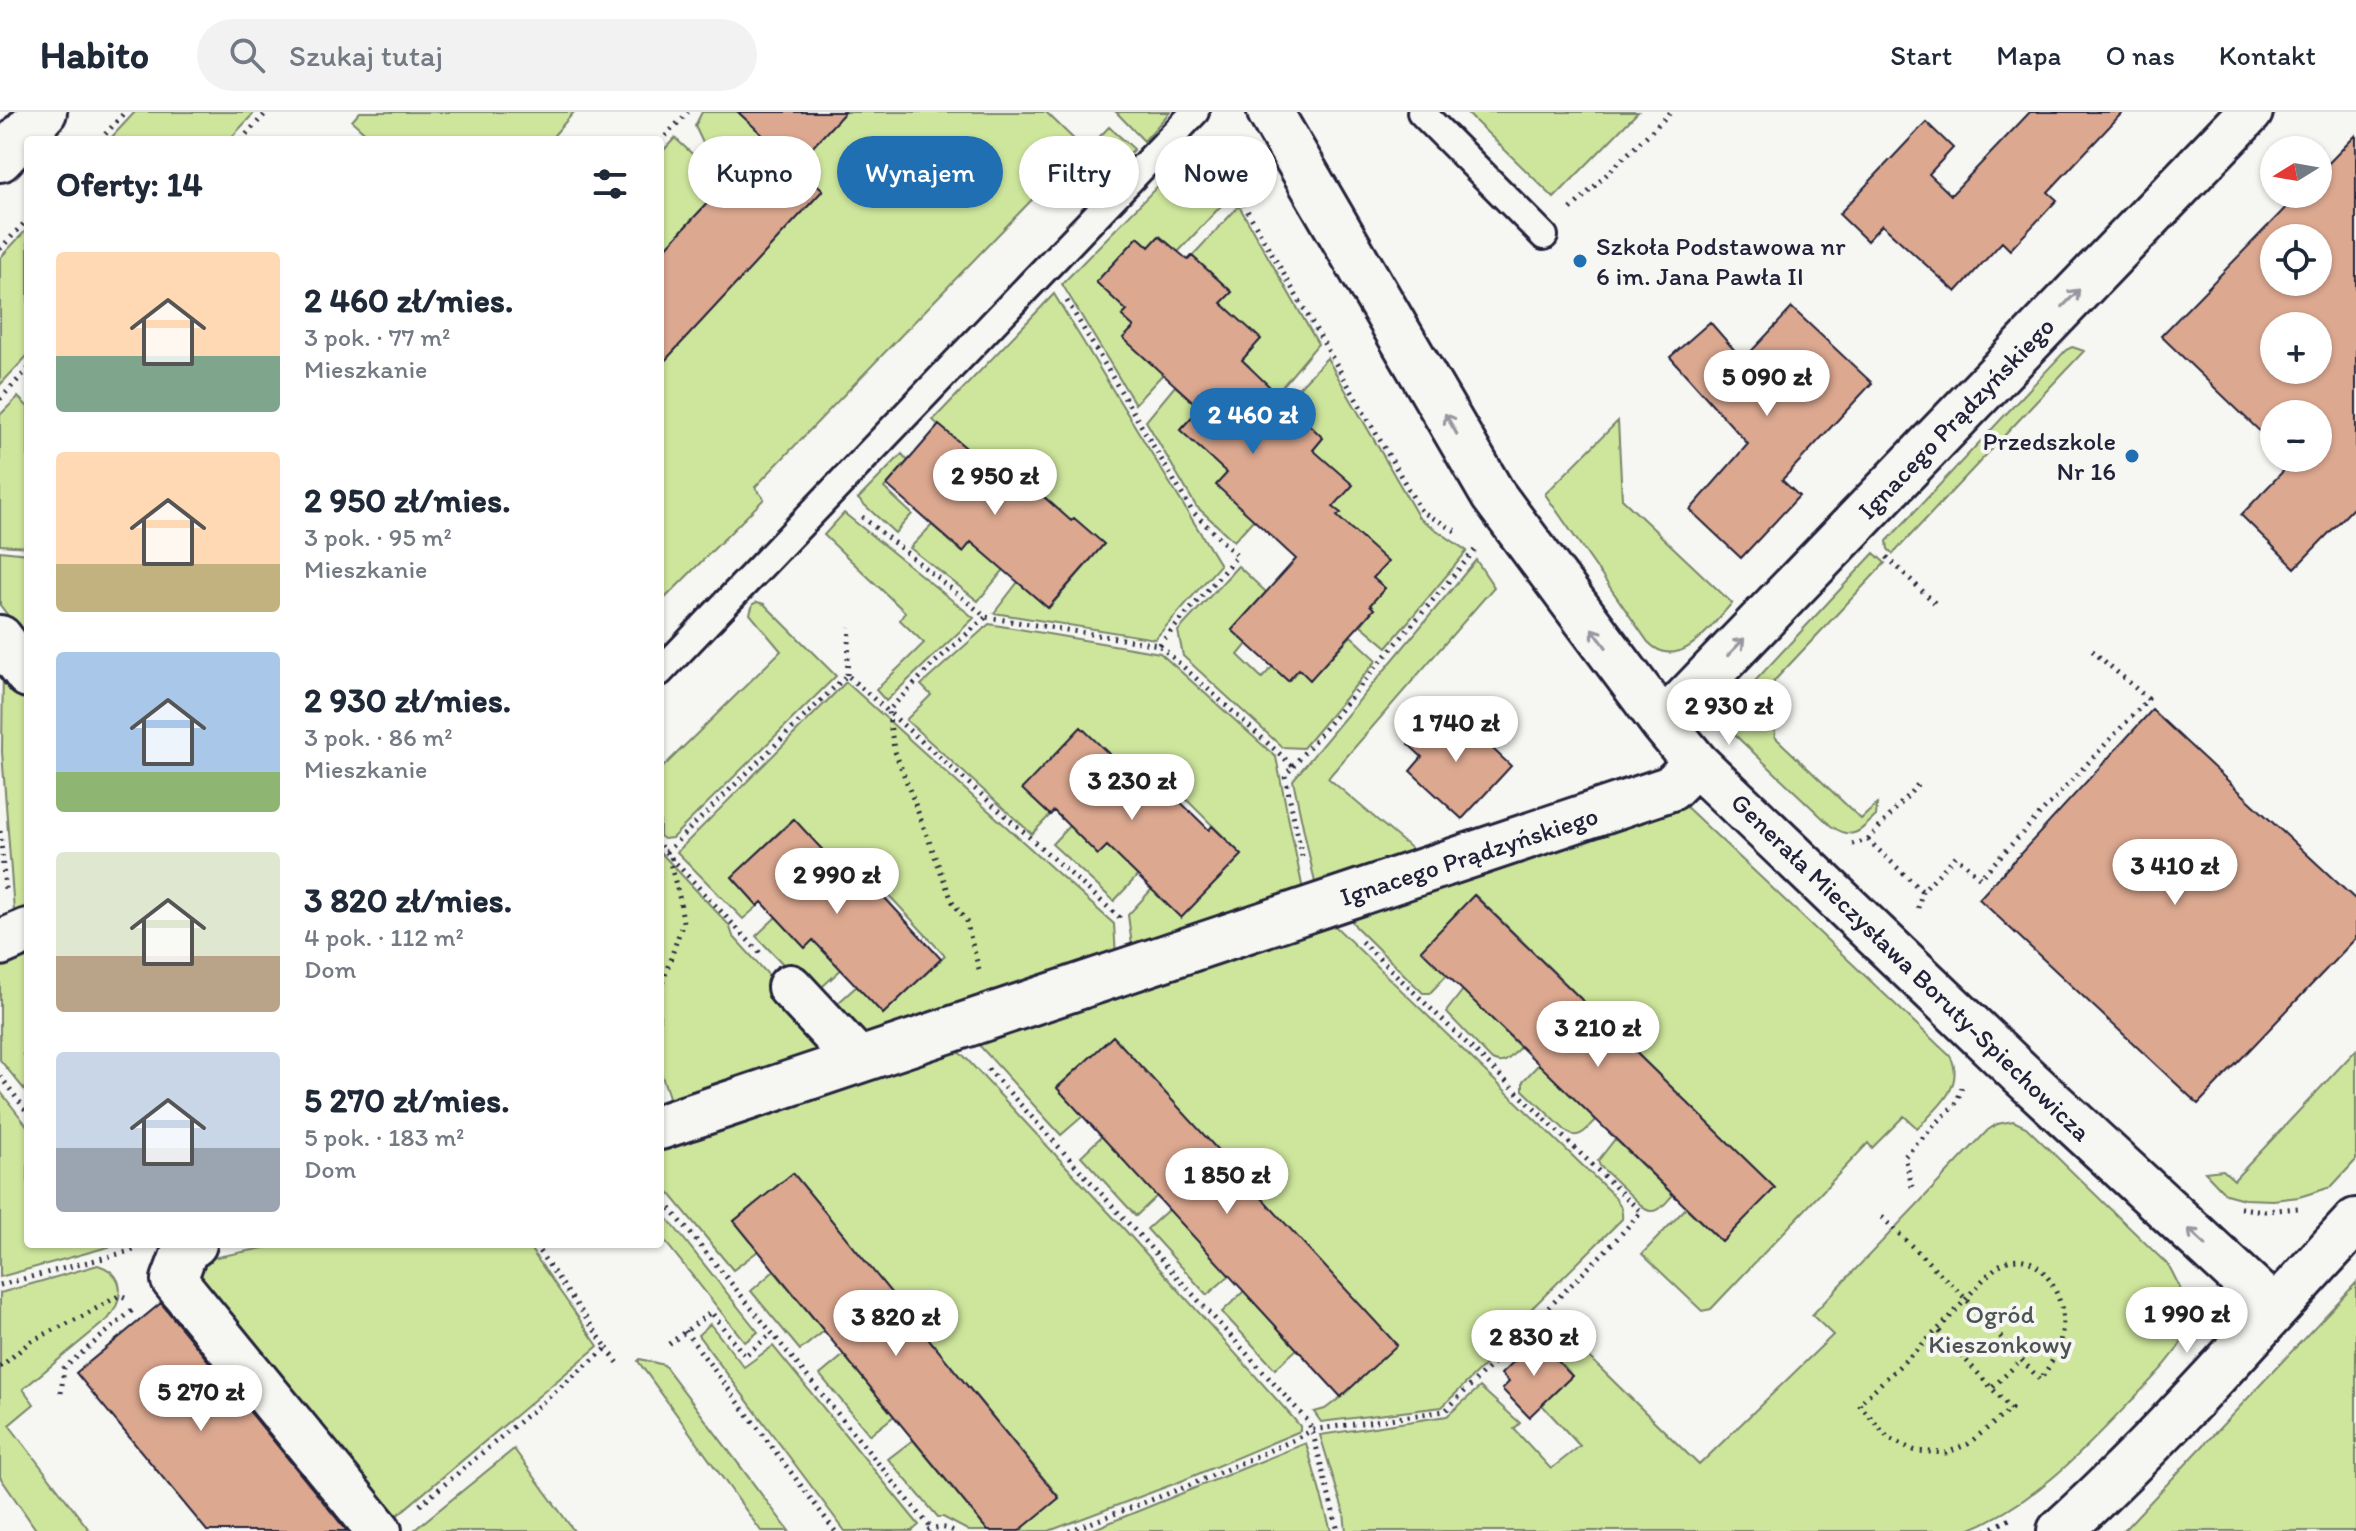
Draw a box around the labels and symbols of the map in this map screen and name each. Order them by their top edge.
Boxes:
north arrow [2260,136,2332,208]
place label: Szkoła Podstawowa nr 6 im. Jana Pawła II [1596,230,1846,292]
marker: Szkoła Podstawowa nr 6 im. Jana Pawła II [1571,252,1589,270]
one-way arrow [2062,288,2081,308]
street label: Ignacego Prądzyńskiego [1851,310,2061,526]
pin: 5 090 zł [1684,350,1850,418]
pin: 2 460 zł [1170,388,1336,456]
one-way arrow [1443,413,1459,436]
place label: Przedszkole Nr 16 [1983,425,2116,487]
marker: Przedszkole Nr 16 [2123,447,2141,465]
pin: 2 950 zł [912,449,1078,517]
one-way arrow [1591,628,1608,649]
one-way arrow [1726,638,1745,657]
pin: 2 930 zł [1646,679,1812,747]
pin: 1 740 zł [1373,696,1539,764]
pin: 3 230 zł [1049,754,1215,822]
street label: Generała Mieczysława Boruty-Spiechowicza [1724,786,2098,1148]
street label: Ignacego Prądzyńskiego [1336,799,1602,913]
pin: 3 410 zł [2092,839,2258,907]
pin: 2 990 zł [754,848,920,916]
pin: 3 210 zł [1515,1001,1681,1069]
pin: 1 850 zł [1144,1148,1310,1216]
one-way arrow [2187,1227,2207,1246]
pin: 1 990 zł [2104,1287,2270,1355]
pin: 3 820 zł [813,1290,979,1358]
park label: Ogród Kieszonkowy [1928,1298,2072,1360]
pin: 2 830 zł [1451,1310,1617,1378]
pin: 5 270 zł [118,1365,284,1433]

